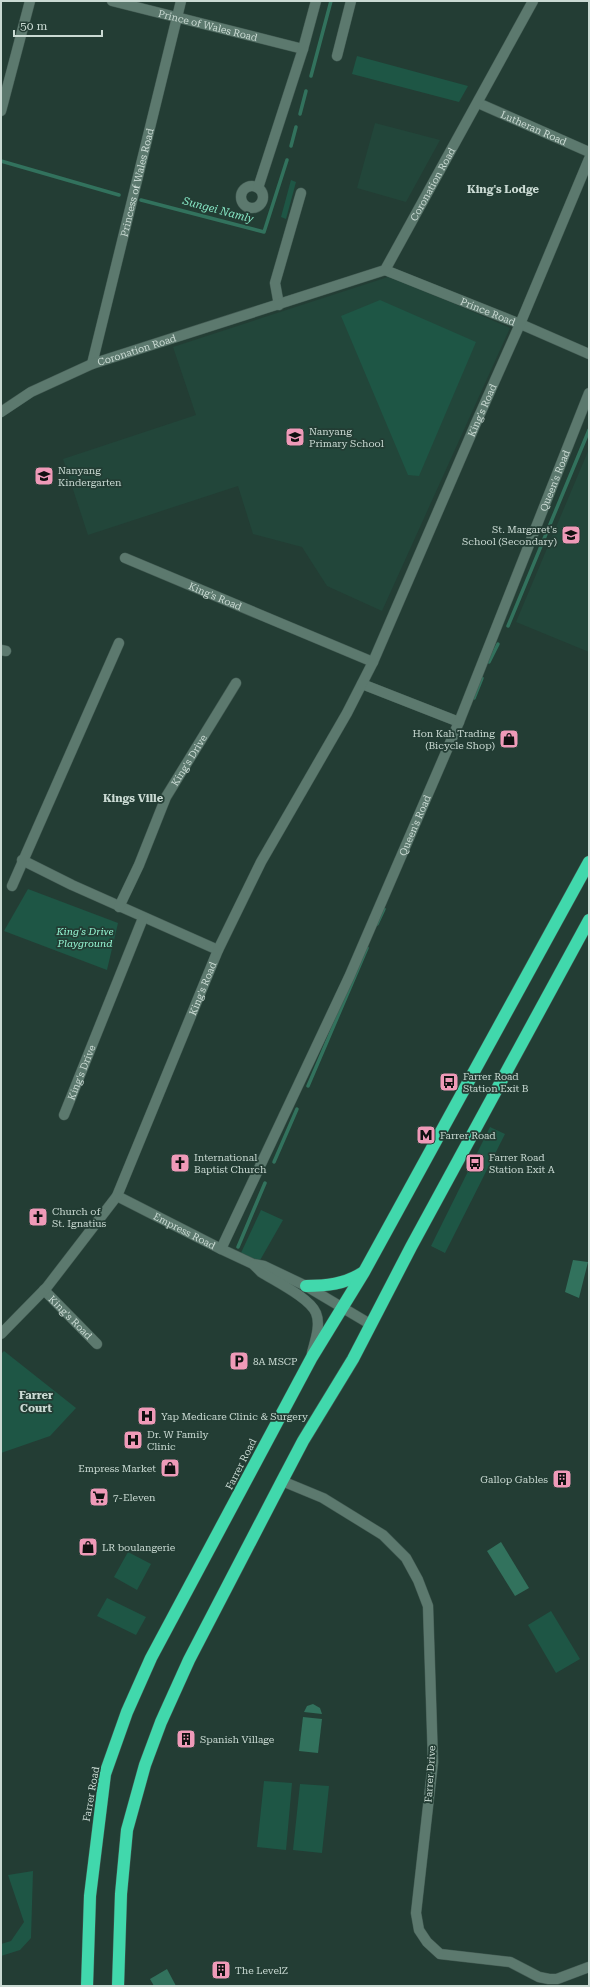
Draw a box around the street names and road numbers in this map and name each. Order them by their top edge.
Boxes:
street label: Prince of Wales Road [157,7,259,43]
street label: Lutheran Road [499,108,569,147]
street label: Princess of Wales Road [118,126,155,238]
street label: Coronation Road [408,145,457,223]
street label: Prince Road [459,295,518,327]
street label: Coronation Road [96,332,178,367]
street label: King's Road [465,381,498,438]
street label: Queen's Road [537,448,572,513]
street label: King's Road [187,580,244,612]
street label: King's Drive [169,732,209,788]
street label: Queen's Road [397,793,433,857]
street label: King's Road [186,959,218,1017]
street label: King's Drive [65,1043,97,1101]
street label: Empress Road [152,1210,218,1251]
street label: King's Road [47,1293,95,1342]
street label: Farrer Road [223,1436,259,1491]
street label: Farrer Drive [423,1745,438,1803]
street label: Farrer Road [81,1765,101,1822]

